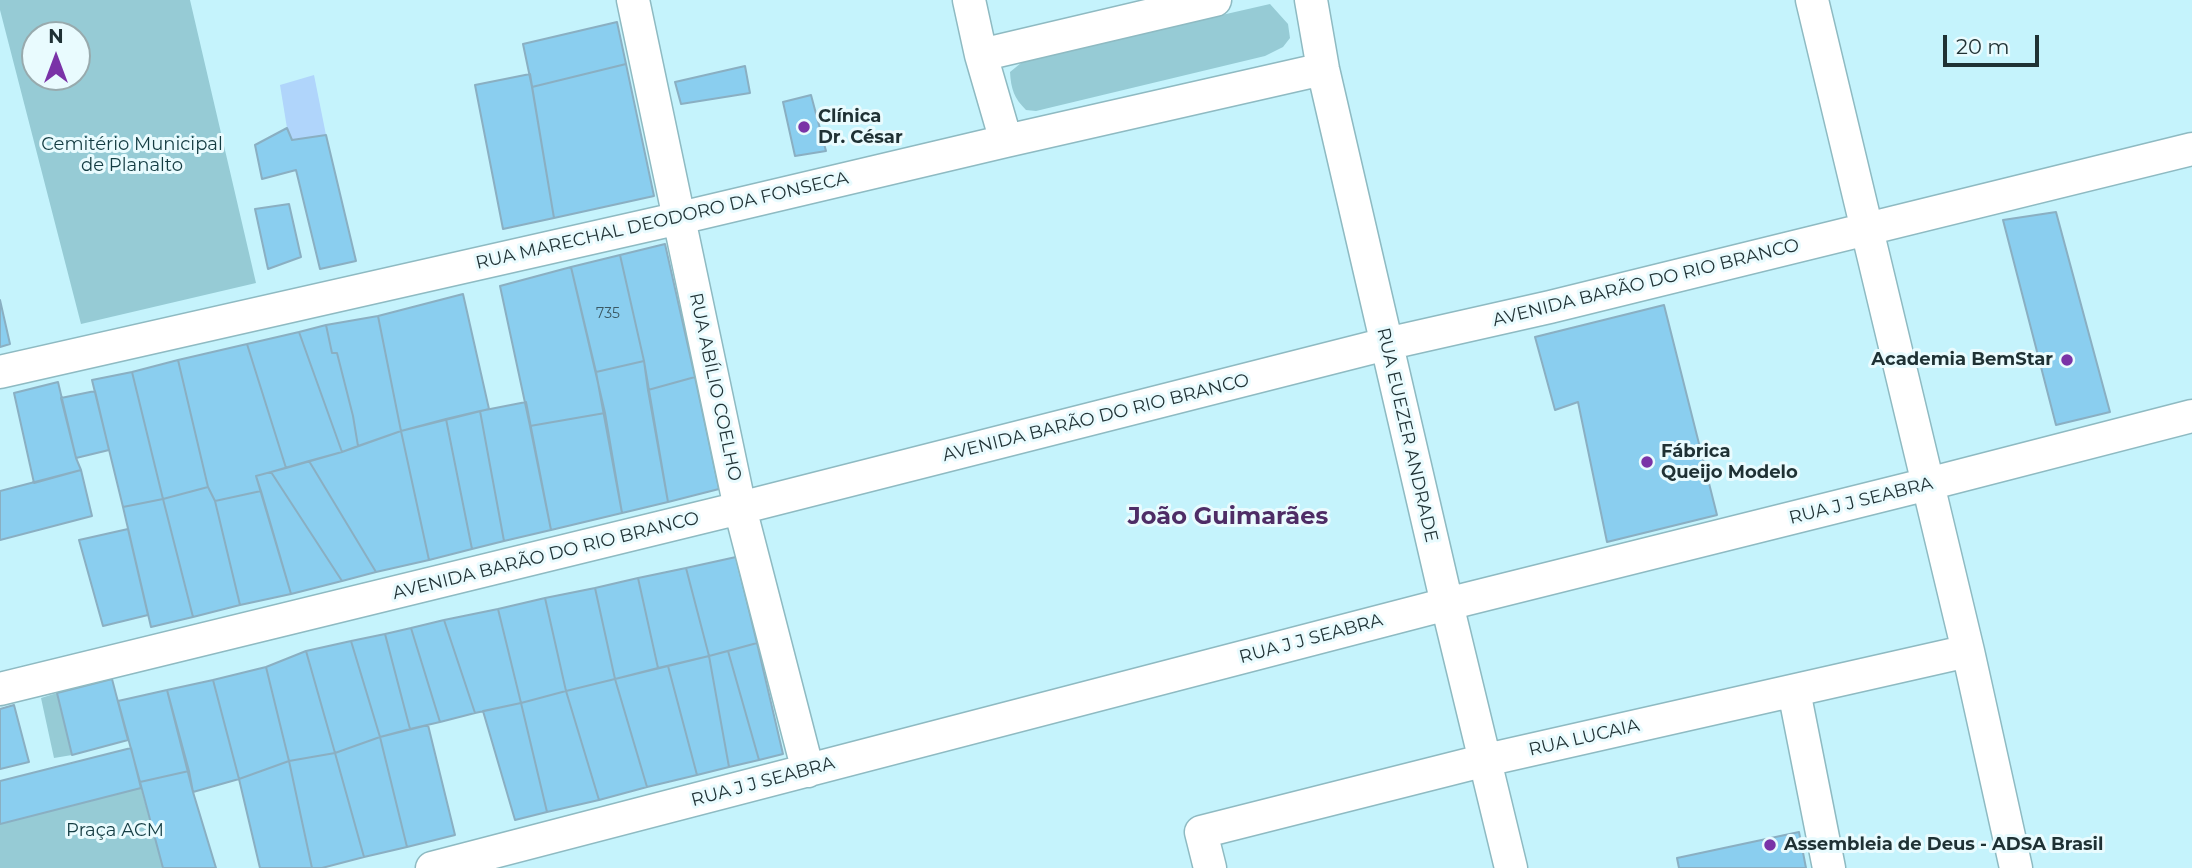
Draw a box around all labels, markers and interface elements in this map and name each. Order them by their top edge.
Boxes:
north arrow [21,21,91,91]
scale bar [1947,21,2043,65]
text: N [48,25,64,48]
text: 20 m [1956,34,2010,59]
place label: Clínica Dr. César [818,106,903,148]
marker: Clínica Dr. César [796,119,812,135]
park label: Cemitério Municipal de Planalto [41,134,223,176]
street label: RUA MARECHAL DEODORO DA FONSECA [474,168,850,274]
street label: AVENIDA BARÃO DO RIO BRANCO [1490,234,1802,332]
street label: RUA ABÍLIO COELHO [684,291,746,483]
house number: 735 [596,306,620,322]
street label: RUA EUEZER ANDRADE [1372,326,1442,544]
place label: Academia BemStar [1871,349,2053,371]
marker: Academia BemStar [2059,352,2075,368]
street label: AVENIDA BARÃO DO RIO BRANCO [940,369,1252,467]
place label: Fábrica Queijo Modelo [1661,441,1798,484]
marker: Fábrica Queijo Modelo [1639,454,1655,470]
street label: RUA J J SEABRA [1787,473,1935,529]
district label: João Guimarães [1128,503,1328,531]
street label: AVENIDA BARÃO DO RIO BRANCO [390,507,702,605]
street label: RUA J J SEABRA [1237,609,1385,669]
street label: RUA LUCAIA [1527,715,1641,761]
street label: RUA J J SEABRA [689,752,837,812]
park label: Praça ACM [66,820,164,842]
place label: Assembleia de Deus - ADSA Brasil [1784,834,2103,856]
marker: Assembleia de Deus - ADSA Brasil [1762,837,1778,853]

